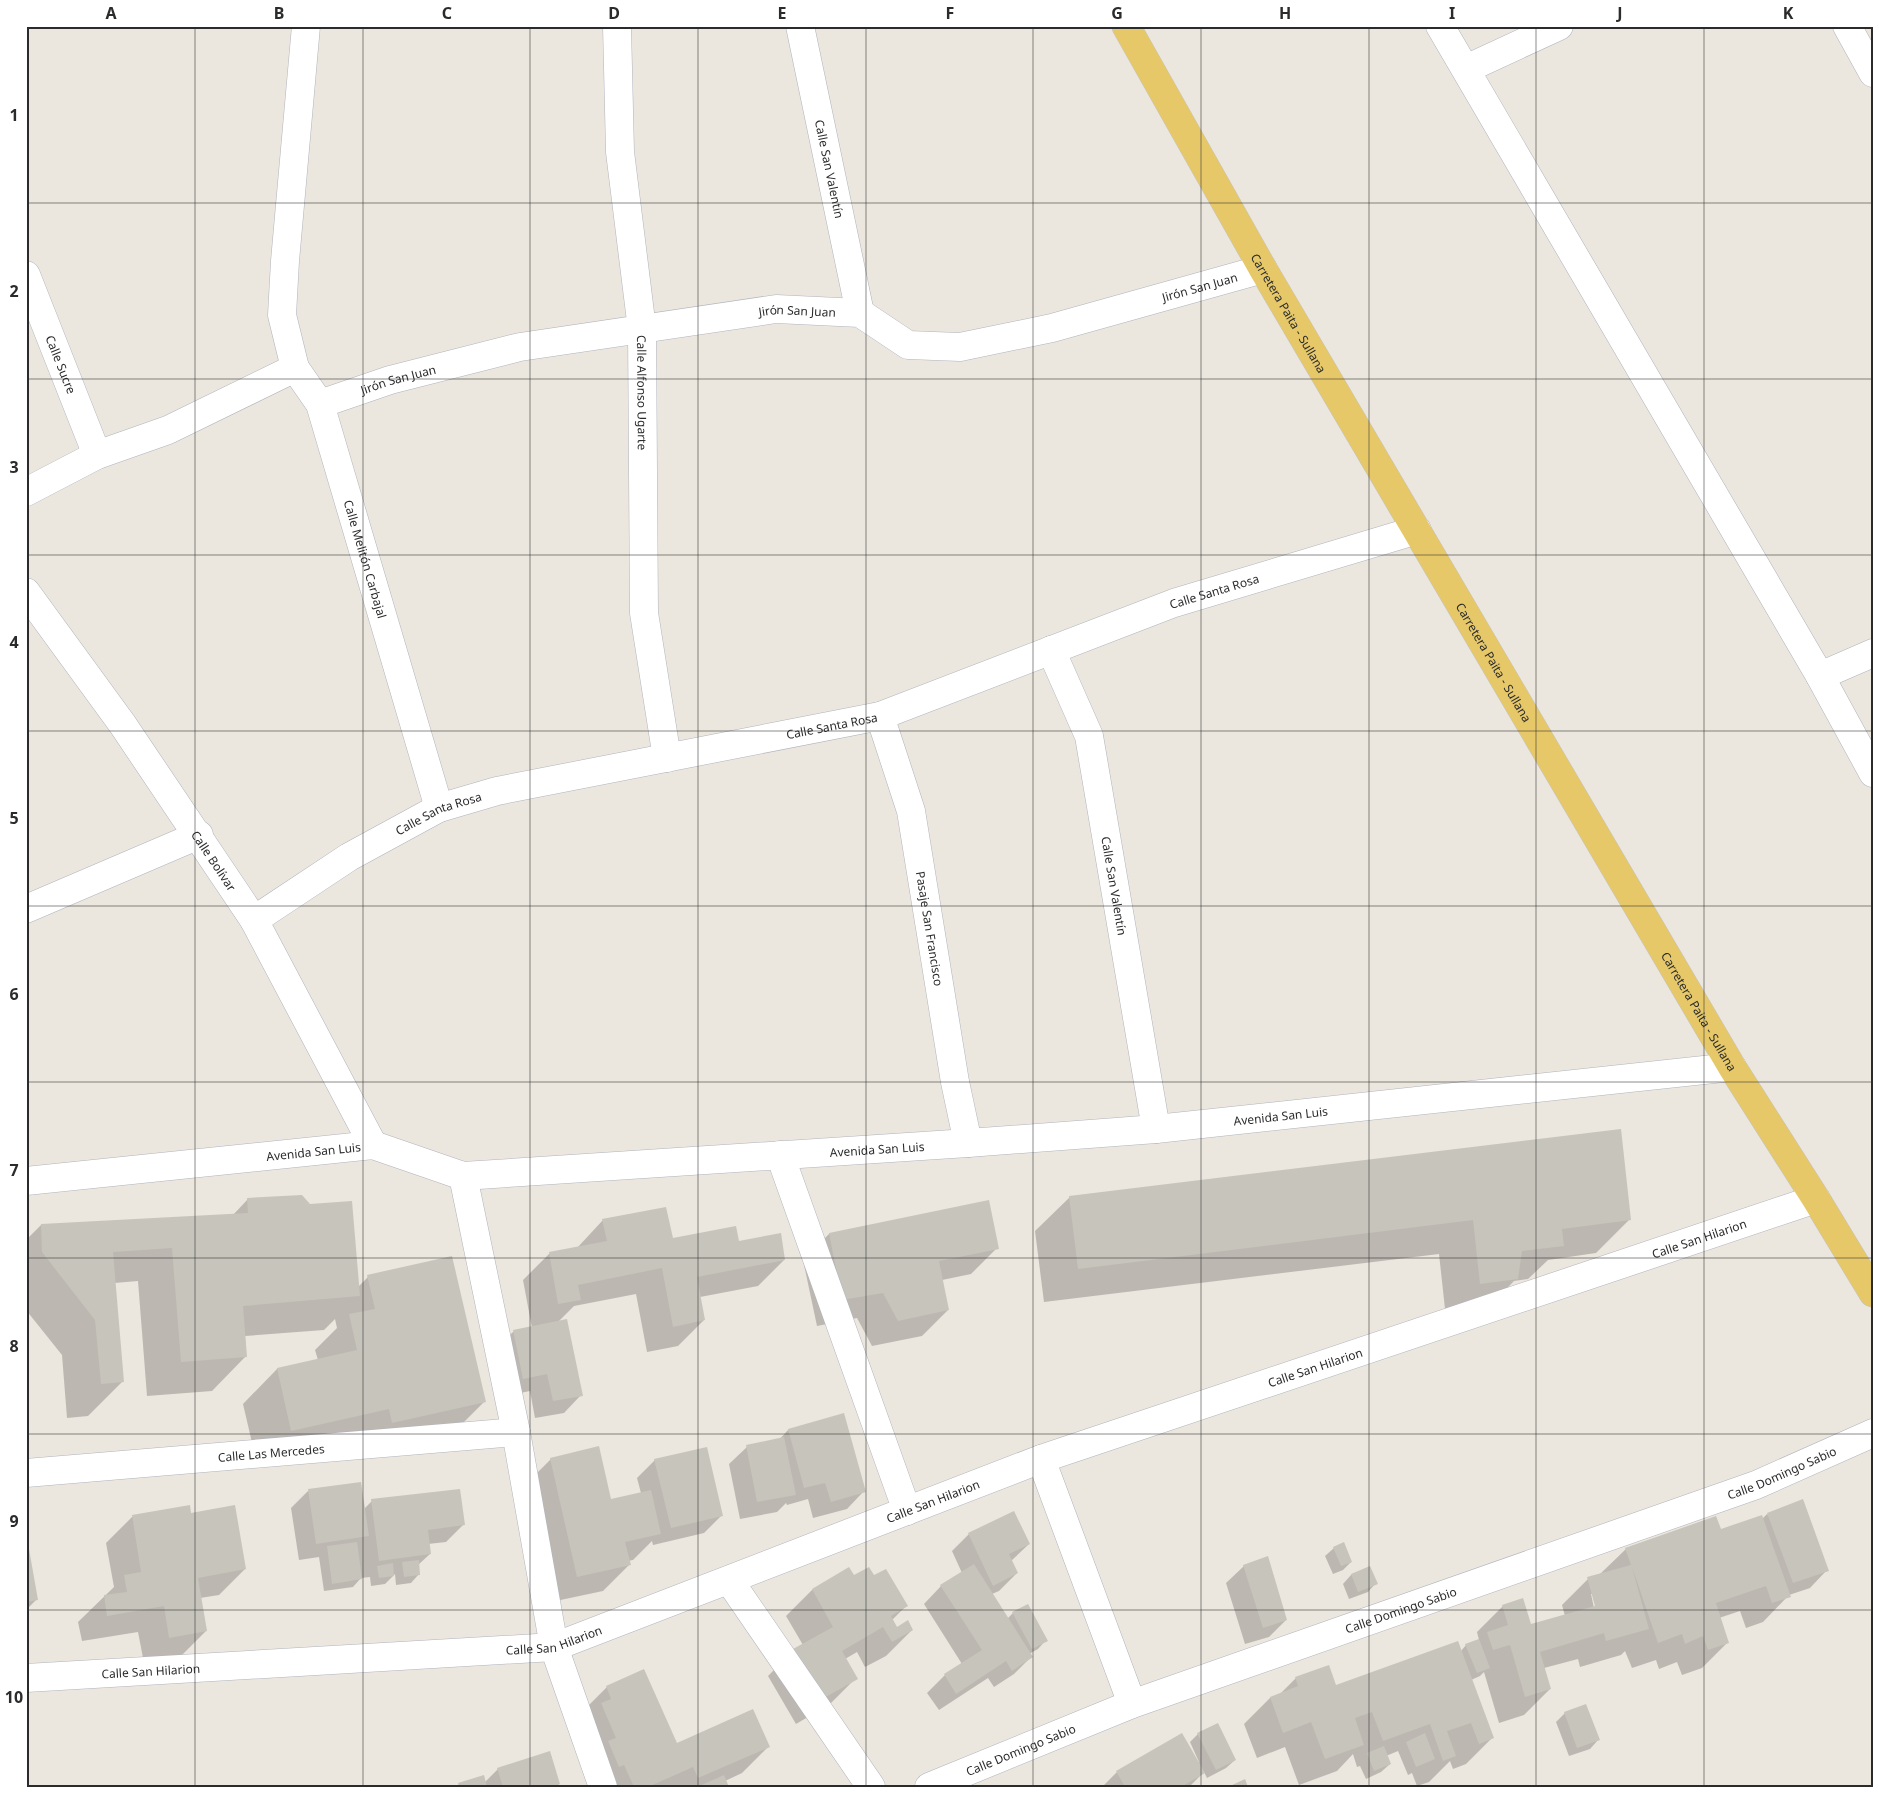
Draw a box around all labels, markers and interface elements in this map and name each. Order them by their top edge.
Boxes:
text: A [105,2,117,24]
text: B [274,2,284,24]
text: C [442,2,452,24]
text: D [608,2,620,24]
text: E [778,2,787,24]
text: F [946,2,954,24]
text: G [1111,2,1123,24]
text: H [1279,2,1291,24]
text: I [1449,2,1455,24]
text: J [1615,2,1623,24]
text: K [1783,2,1794,24]
text: 1 [9,104,19,126]
street label: Calle San Valentín [811,118,848,220]
street label: Carretera Paita - Sullana [1247,250,1331,376]
street label: Jirón San Juan [1159,268,1239,306]
text: 2 [9,280,19,302]
street label: Jirón San Juan [756,301,836,320]
street label: Calle Sucre [42,332,81,396]
street label: Calle Alfonso Ugarte [634,335,651,450]
street label: Jirón San Juan [357,360,437,398]
text: 3 [9,456,19,478]
street label: Calle Melitón Carbajal [340,498,391,620]
street label: Calle Santa Rosa [1167,569,1261,613]
street label: Carretera Paita - Sullana [1452,599,1536,725]
text: 4 [9,631,19,653]
street label: Calle Santa Rosa [785,708,879,743]
street label: Calle Santa Rosa [392,788,483,839]
text: 5 [9,807,19,829]
street label: Calle Bolívar [188,827,241,894]
street label: Calle San Valentín [1098,835,1131,937]
street label: Pasaje San Francisco [912,870,948,987]
street label: Carretera Paita - Sullana [1658,948,1741,1074]
text: 6 [9,983,19,1005]
street label: Avenida San Luis [1233,1102,1329,1129]
street label: Avenida San Luis [829,1137,925,1161]
street label: Avenida San Luis [265,1138,362,1165]
text: 7 [9,1159,19,1181]
street label: Calle San Hilarion [1649,1214,1749,1262]
text: 8 [9,1335,19,1357]
street label: Calle San Hilarion [1265,1343,1365,1391]
street label: Calle Las Mercedes [217,1440,326,1465]
street label: Calle Domingo Sabio [1725,1442,1839,1503]
street label: Calle San Hilarion [884,1475,982,1527]
text: 9 [9,1510,19,1532]
street label: Calle Domingo Sabio [1343,1582,1459,1637]
street label: Calle San Hilarion [505,1621,604,1658]
street label: Calle San Hilarion [101,1659,201,1682]
text: 10 [5,1686,23,1708]
street label: Calle Domingo Sabio [963,1720,1078,1780]

